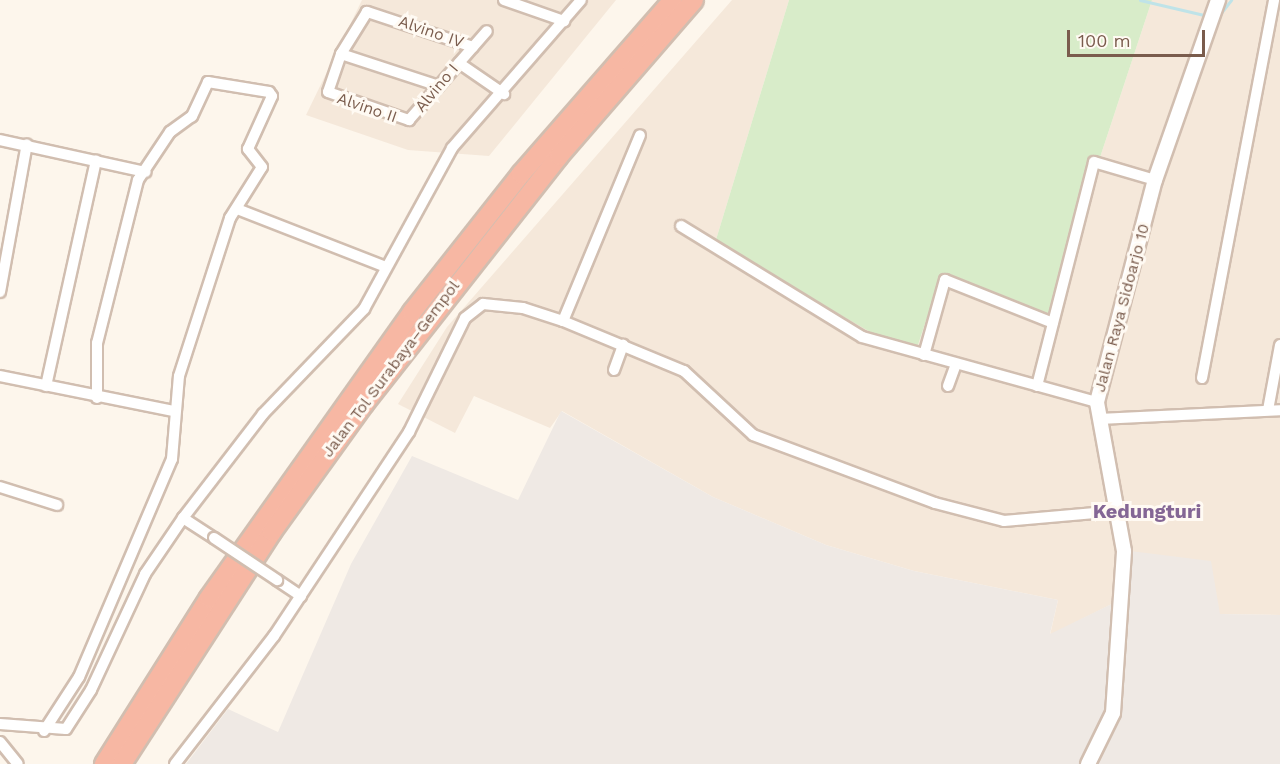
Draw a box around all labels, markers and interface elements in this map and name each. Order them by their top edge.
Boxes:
street label: Alvino IV [396,12,466,52]
scale bar [1070,18,1208,56]
text: 100 m [1078,30,1131,51]
street label: Alvino I [411,60,463,116]
street label: Alvino II [334,89,400,127]
street label: Jalan Raya Sidoarjo 10 [1090,221,1154,395]
street label: Jalan Tol Surabaya–Gempol [318,277,464,461]
district label: Kedungturi [1093,499,1201,523]

